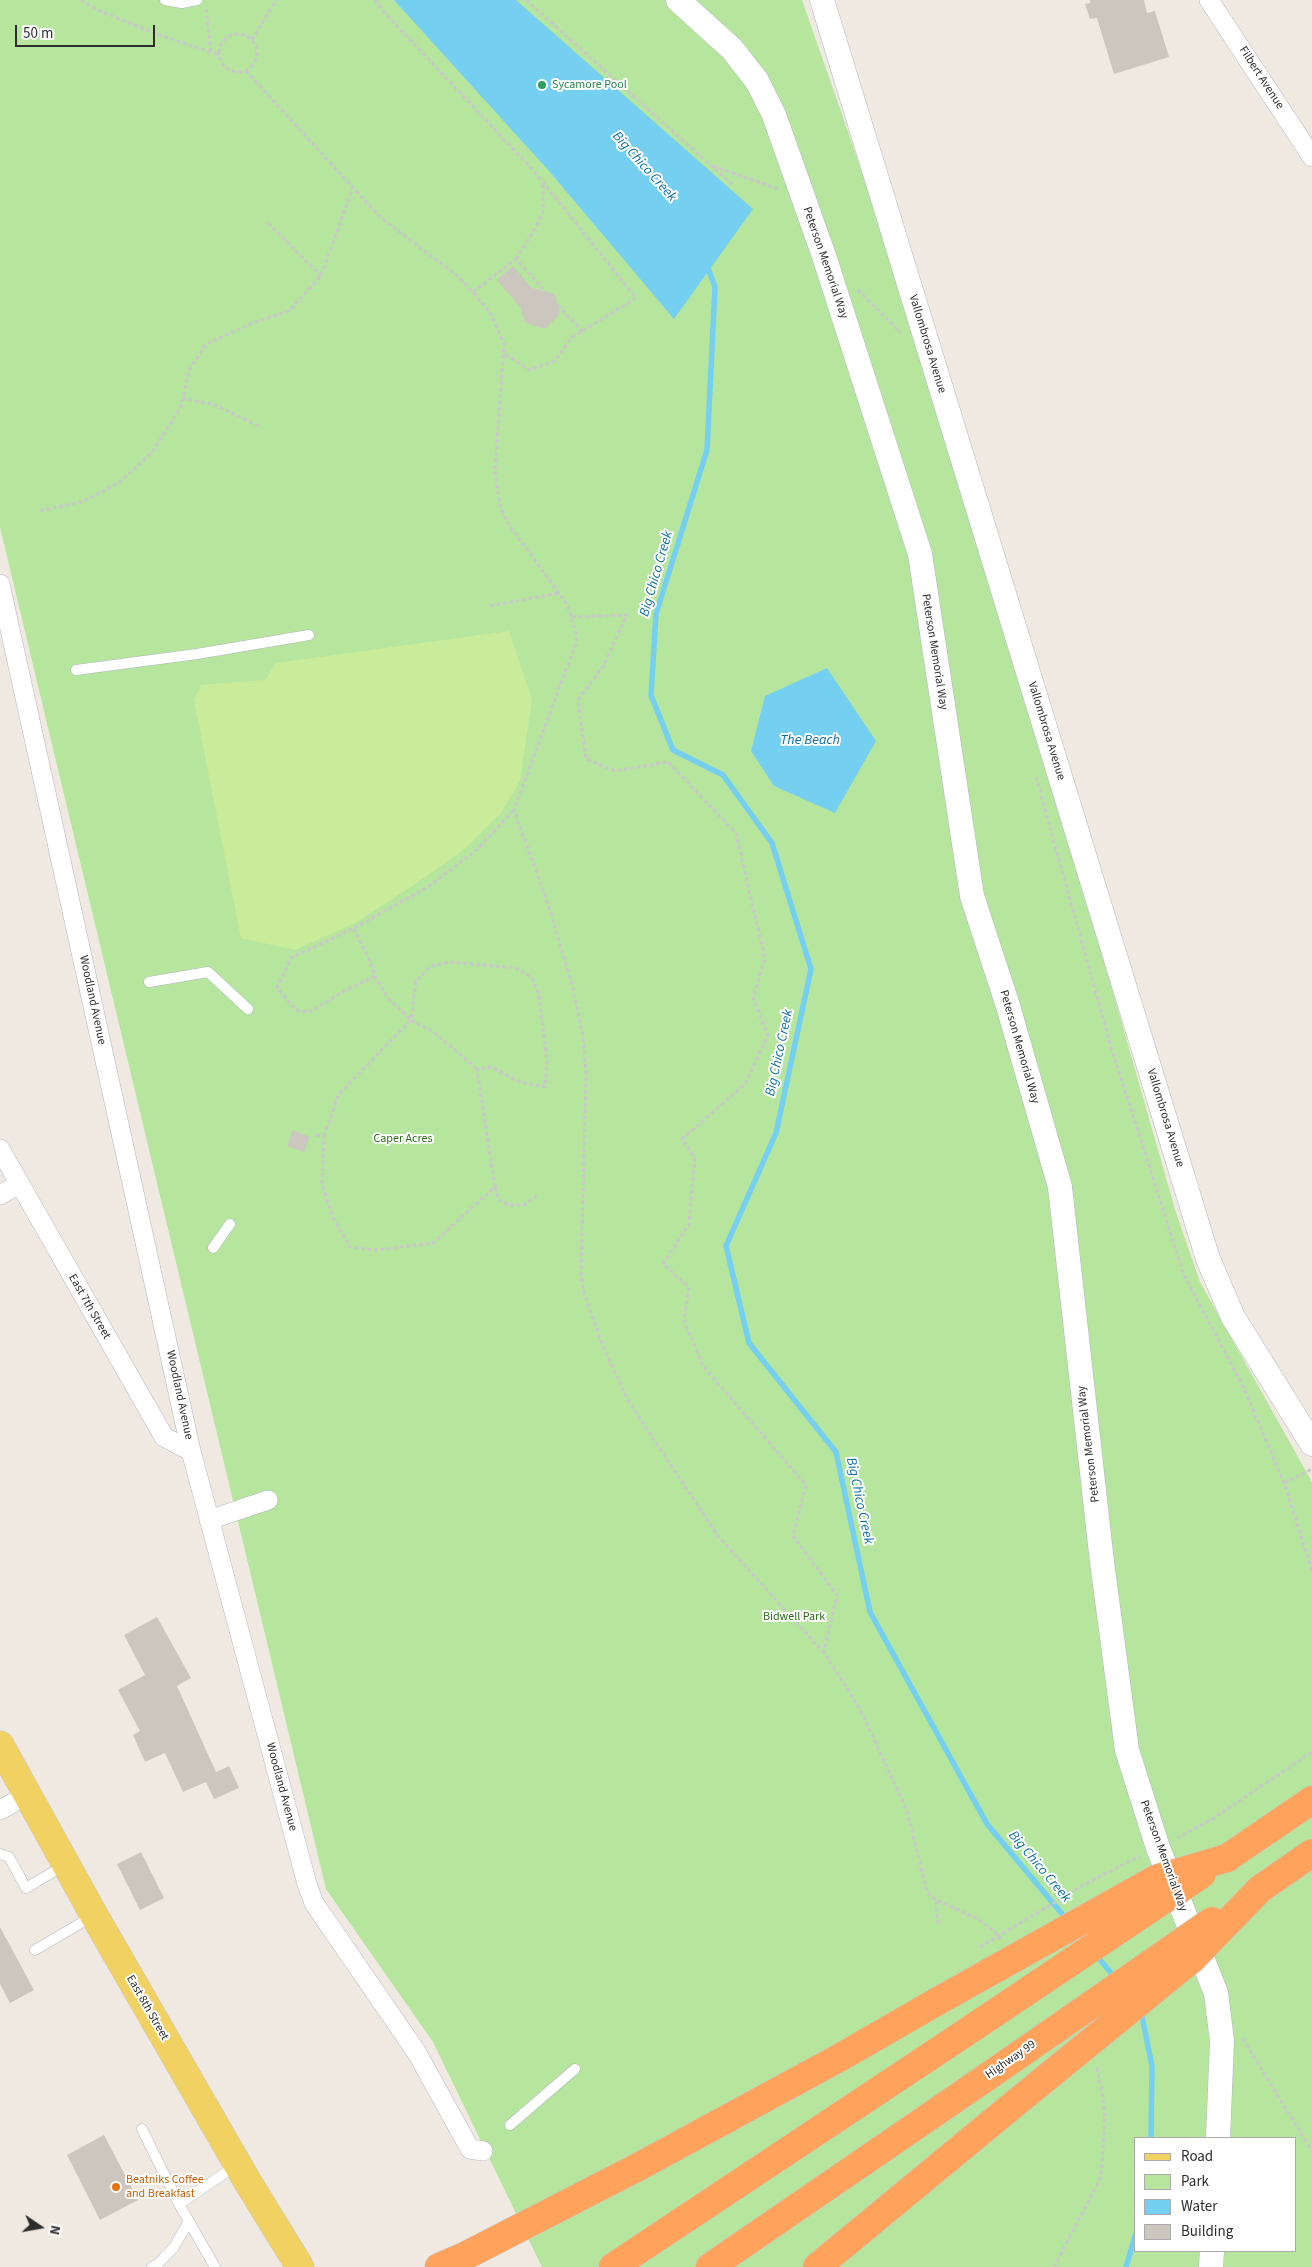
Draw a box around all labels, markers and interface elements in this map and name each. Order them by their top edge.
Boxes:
scale bar [18,15,158,47]
text: 50 m [23,23,53,44]
street label: Filbert Avenue [1235,44,1287,112]
place label: Sycamore Pool [552,78,627,92]
marker: Sycamore Pool [536,79,548,91]
water label: Big Chico Creek [608,129,680,205]
street label: Peterson Memorial Way [799,205,851,321]
street label: Vallombrosa Avenue [905,293,949,395]
water label: Big Chico Creek [637,529,677,619]
street label: Peterson Memorial Way [918,593,950,711]
street label: Vallombrosa Avenue [1024,680,1068,782]
water label: The Beach [780,733,840,749]
street label: Woodland Avenue [76,954,108,1046]
street label: Peterson Memorial Way [996,989,1042,1105]
water label: Big Chico Creek [763,1008,797,1098]
street label: Vallombrosa Avenue [1143,1067,1187,1169]
park label: Caper Acres [373,1132,433,1146]
street label: East 7th Street [65,1272,113,1342]
street label: Woodland Avenue [163,1349,195,1441]
street label: Peterson Memorial Way [1075,1385,1103,1503]
water label: Big Chico Creek [842,1456,876,1546]
park label: Bidwell Park [763,1610,825,1624]
street label: Woodland Avenue [262,1741,300,1833]
street label: Peterson Memorial Way [1136,1798,1190,1914]
water label: Big Chico Creek [1004,1828,1074,1906]
street label: East 8th Street [123,1973,171,2043]
street label: Highway 99 [983,2038,1039,2082]
legend [1134,2137,1297,2252]
text: Road [1181,2146,1213,2167]
text: Park [1181,2171,1209,2192]
place label: Beatniks Coffee and Breakfast [126,2173,204,2201]
marker: Beatniks Coffee and Breakfast [110,2181,122,2193]
text: Water [1181,2196,1217,2217]
north arrow [15,2202,65,2252]
text: Building [1181,2221,1233,2242]
text: N [44,2223,65,2237]

